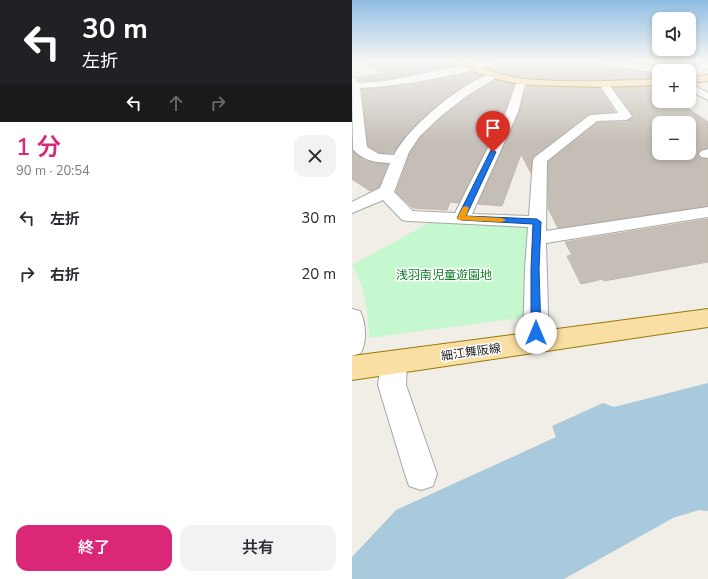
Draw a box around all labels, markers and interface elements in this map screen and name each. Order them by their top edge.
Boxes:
text: 30 m [82,10,148,48]
map controls [652,12,696,160]
button: sound [652,12,696,56]
icon: left [16,16,68,68]
text: 左折 [82,49,118,73]
button: + [652,64,696,108]
icon: left [123,92,145,114]
icon: ahead [165,92,187,114]
icon: right [207,92,229,114]
pin [476,111,510,152]
button: − [652,116,696,160]
icon: arrive [482,117,504,139]
text: 1 分 [16,131,61,163]
button: close [294,135,336,177]
text: 90 m · 20:54 [16,162,90,180]
icon: left [16,207,38,229]
text: 30 m [301,208,336,228]
text: 左折 [50,209,80,229]
icon: right [16,263,38,285]
text: 20 m [301,264,336,284]
text: 右折 [50,265,80,285]
park label: 浅羽南児童遊園地 [396,267,492,283]
position arrow [515,312,557,354]
street label: 細江舞阪線 [440,340,502,364]
button: 終了 [16,525,172,571]
button: 共有 [180,525,336,571]

